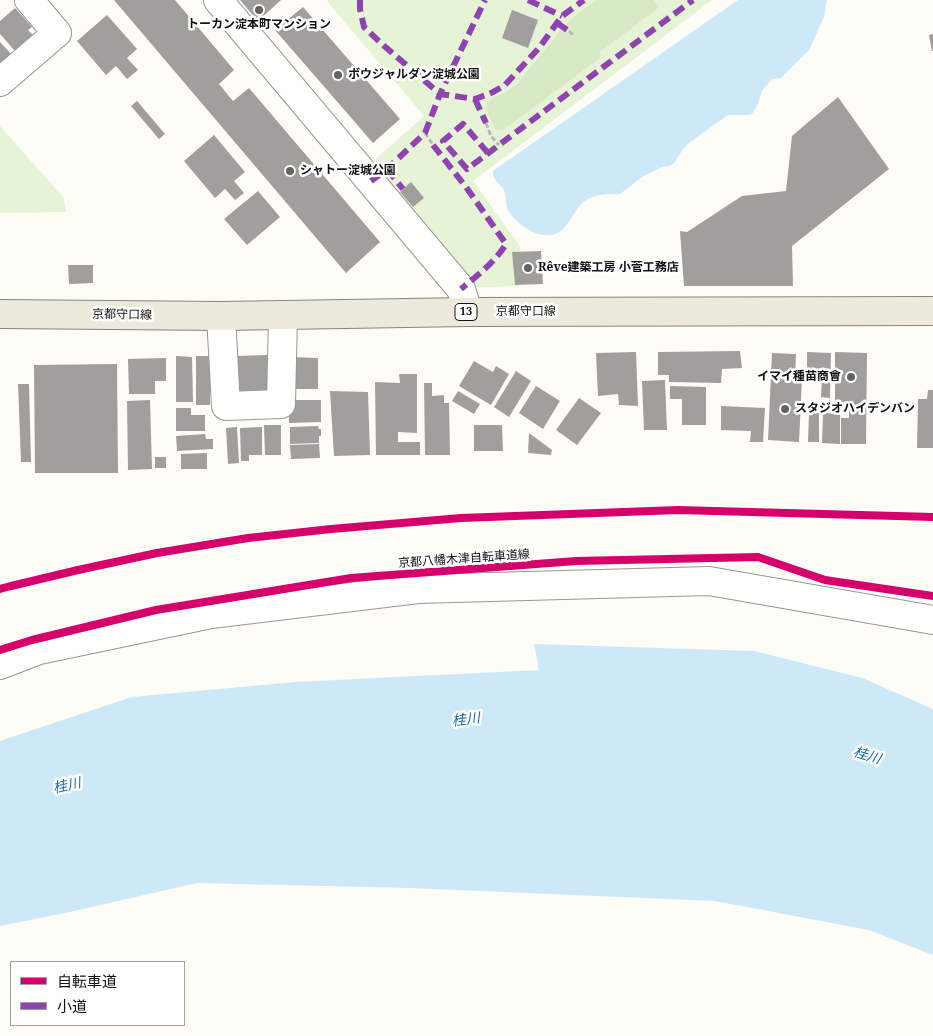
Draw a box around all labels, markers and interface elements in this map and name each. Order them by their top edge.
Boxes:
marker: トーカン淀本町マンション [253,4,265,16]
place label: トーカン淀本町マンション [187,18,331,32]
place label: ボウジャルダン淀城公園 [348,68,480,82]
marker: ボウジャルダン淀城公園 [332,69,344,81]
place label: シャトー淀城公園 [300,164,396,178]
marker: シャトー淀城公園 [284,165,296,177]
place label: Rêve建築工房 小菅工務店 [538,261,679,275]
marker: Rêve建築工房 小菅工務店 [522,262,534,274]
road number: 13 [455,304,477,320]
street label: 京都守口線 [496,305,556,319]
street label: 京都守口線 [92,307,152,323]
place label: イマイ種苗商會 [757,370,841,384]
marker: イマイ種苗商會 [845,371,857,383]
place label: スタジオハイデンバン [795,402,915,416]
marker: スタジオハイデンバン [779,403,791,415]
street label: 京都八幡木津自転車道線 [398,547,530,571]
water label: 桂川 [451,710,481,730]
water label: 桂川 [851,744,883,768]
water label: 桂川 [51,775,83,797]
legend [10,961,185,1026]
text: 自転車道 [57,971,117,991]
text: 小道 [57,996,87,1016]

